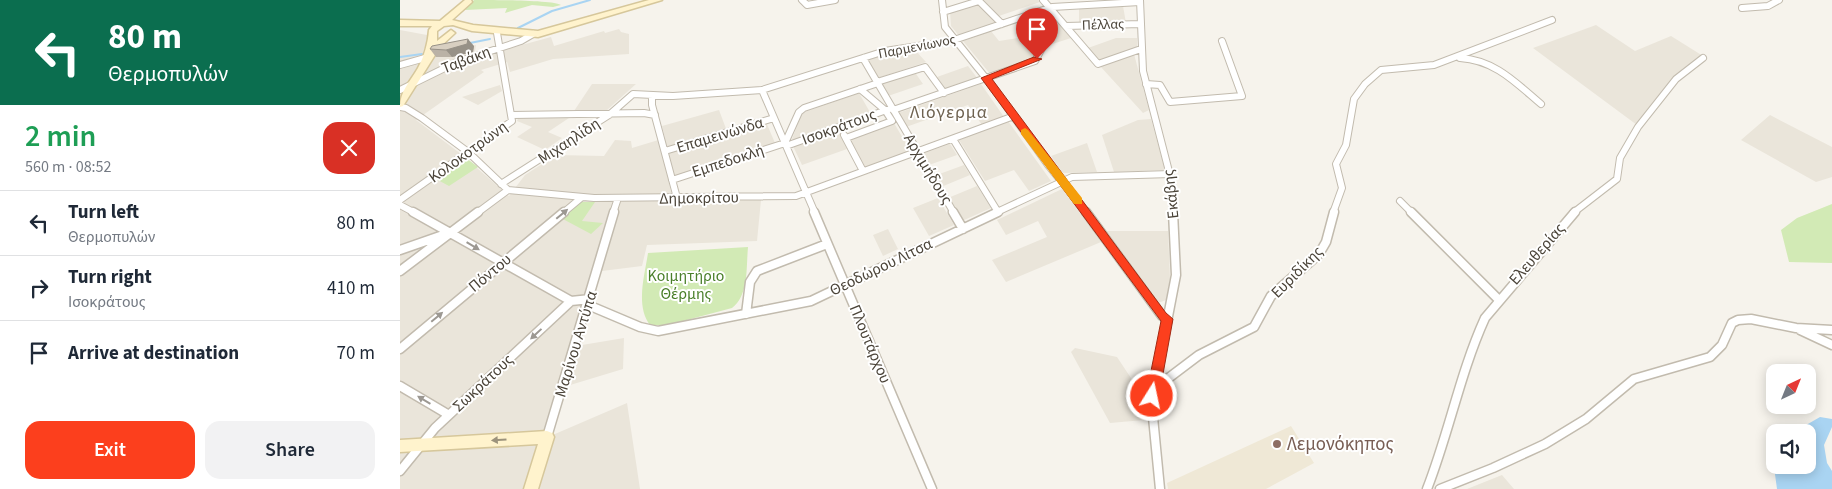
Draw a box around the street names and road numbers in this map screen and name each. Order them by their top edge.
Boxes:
street label: Πέλλας [1082,14,1124,36]
street label: Παρμενίωνος [877,30,957,64]
street label: Ταβάκη [438,41,494,79]
street label: Ισοκράτους [799,103,879,151]
street label: Επαμεινώνδα [674,111,766,159]
street label: Μιχαηλίδη [534,113,604,169]
street label: Κολοκοτρώνη [424,116,512,188]
street label: Αρχιμήδους [898,130,958,208]
street label: Εμπεδοκλή [689,139,767,183]
street label: Εκάβης [1157,168,1185,220]
street label: Δημοκρίτου [659,186,739,210]
street label: Ελευθερίας [1504,218,1570,290]
street label: Θεοδώρου Λίτσα [826,233,936,301]
street label: Ευριδίκης [1266,241,1328,303]
street label: Πόντου [464,249,516,297]
street label: Μαρίνου Αντύπα [549,288,603,400]
street label: Πλουτάρχου [844,301,896,387]
street label: Σωκράτους [448,349,518,417]

